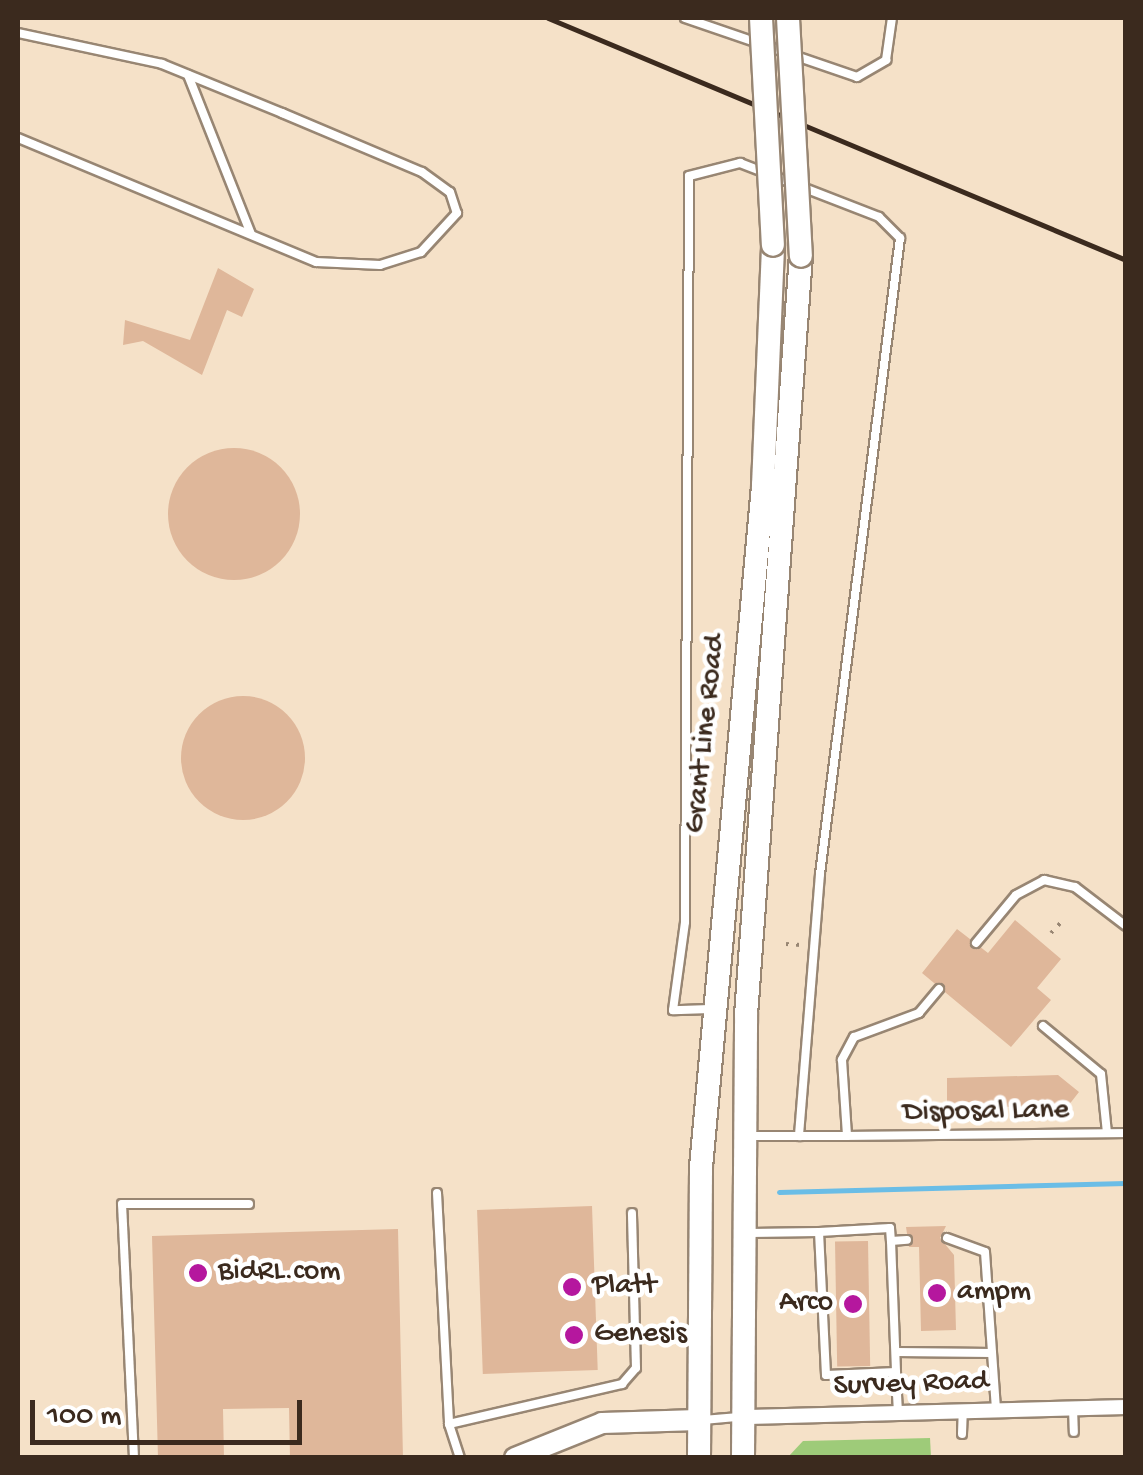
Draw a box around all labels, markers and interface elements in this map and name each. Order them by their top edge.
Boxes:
street label: Grant Line Road [679,633,735,835]
street label: Disposal Lane [903,1094,1069,1132]
place label: BidRL.com [218,1255,341,1291]
marker: BidRL.com [187,1262,209,1284]
place label: Platt [592,1269,656,1305]
place label: ampm [957,1275,1031,1311]
marker: Platt [561,1276,583,1298]
marker: ampm [926,1282,948,1304]
place label: Arco [779,1286,833,1322]
marker: Arco [842,1293,864,1315]
place label: Genesis [594,1317,687,1353]
marker: Genesis [563,1324,585,1346]
street label: Survey Road [833,1364,989,1406]
scale bar [35,1380,308,1442]
text: 100 m [47,1400,122,1435]

